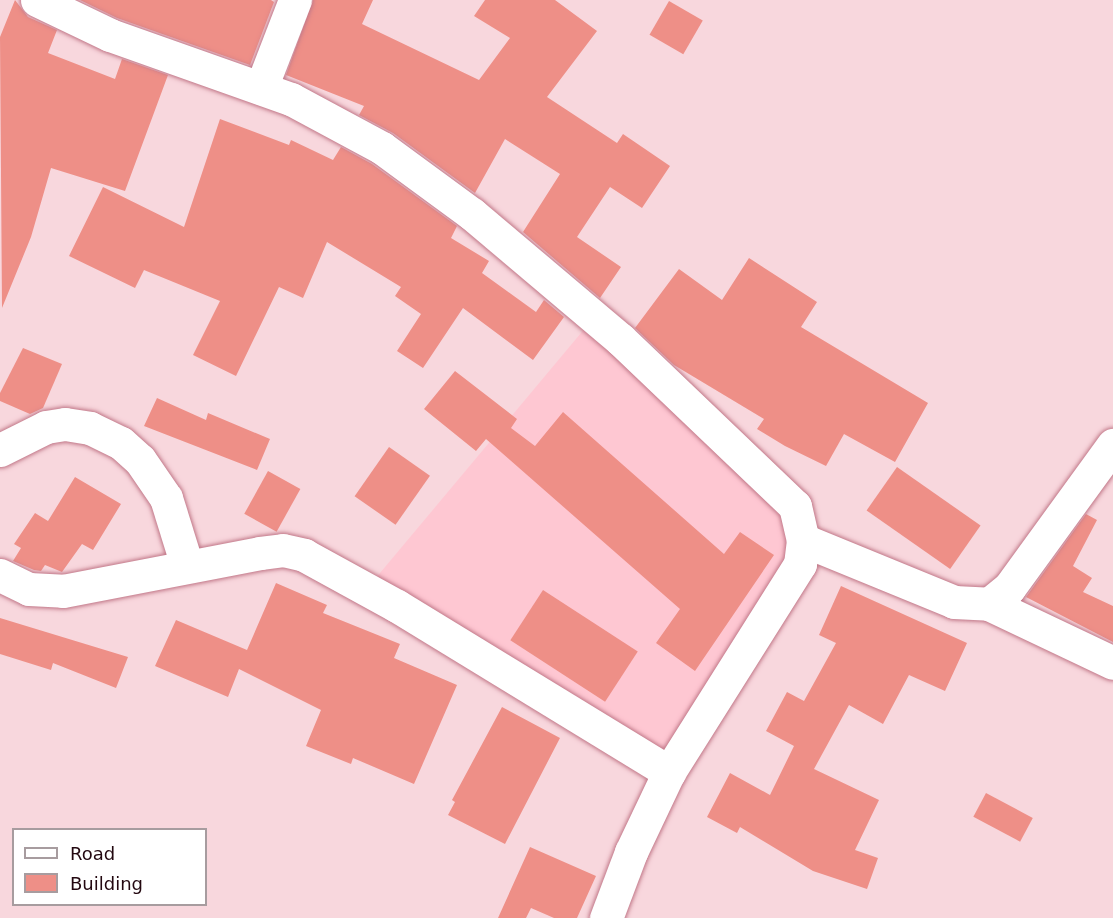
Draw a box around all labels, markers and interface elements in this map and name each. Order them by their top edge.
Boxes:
legend [12,828,207,906]
text: Road [70,843,115,864]
text: Building [70,873,143,894]

